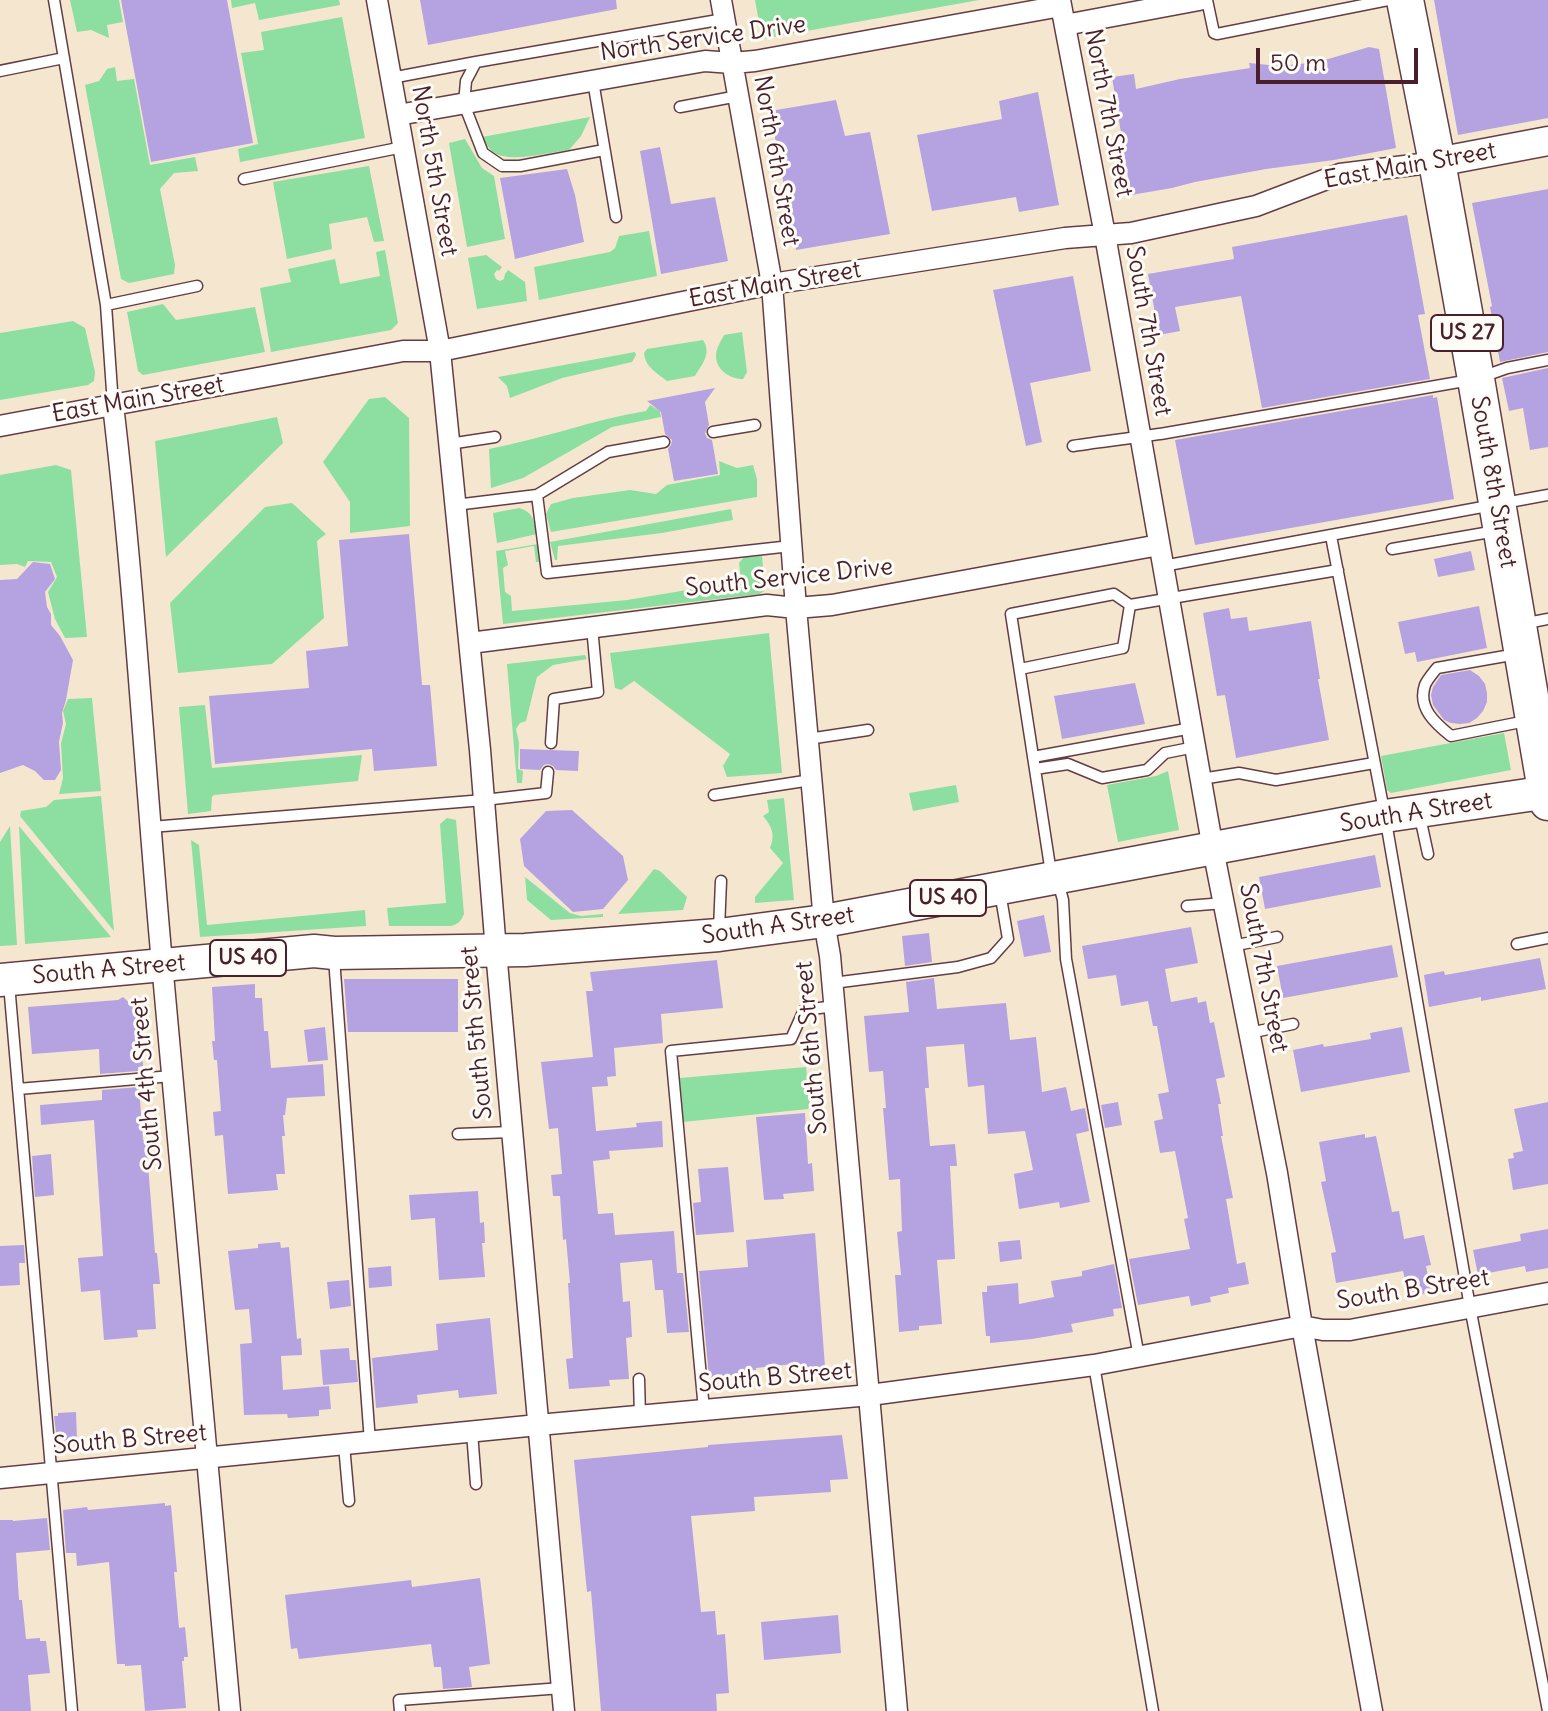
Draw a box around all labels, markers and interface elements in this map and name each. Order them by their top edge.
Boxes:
street label: North Service Drive [598,10,808,68]
street label: North 7th Street [1078,26,1138,200]
scale bar [1260,32,1422,82]
text: 50 m [1270,47,1326,77]
street label: North 6th Street [747,73,805,249]
street label: North 5th Street [405,83,463,259]
street label: East Main Street [1322,137,1498,195]
street label: South 7th Street [1119,244,1177,418]
street label: East Main Street [687,256,863,314]
road number: US 27 [1431,315,1503,351]
street label: East Main Street [50,371,226,429]
street label: South 8th Street [1464,394,1522,570]
street label: South Service Drive [684,553,894,603]
street label: South A Street [1338,787,1494,839]
road number: US 40 [910,880,986,916]
street label: South 7th Street [1232,881,1294,1055]
street label: South A Street [700,901,856,951]
road number: US 40 [210,940,286,976]
street label: South 5th Street [455,945,499,1121]
street label: South A Street [31,949,187,991]
street label: South 6th Street [790,960,834,1136]
street label: South 4th Street [125,996,169,1172]
street label: South B Street [1335,1264,1491,1316]
street label: South B Street [697,1357,853,1399]
street label: South B Street [52,1419,208,1461]

